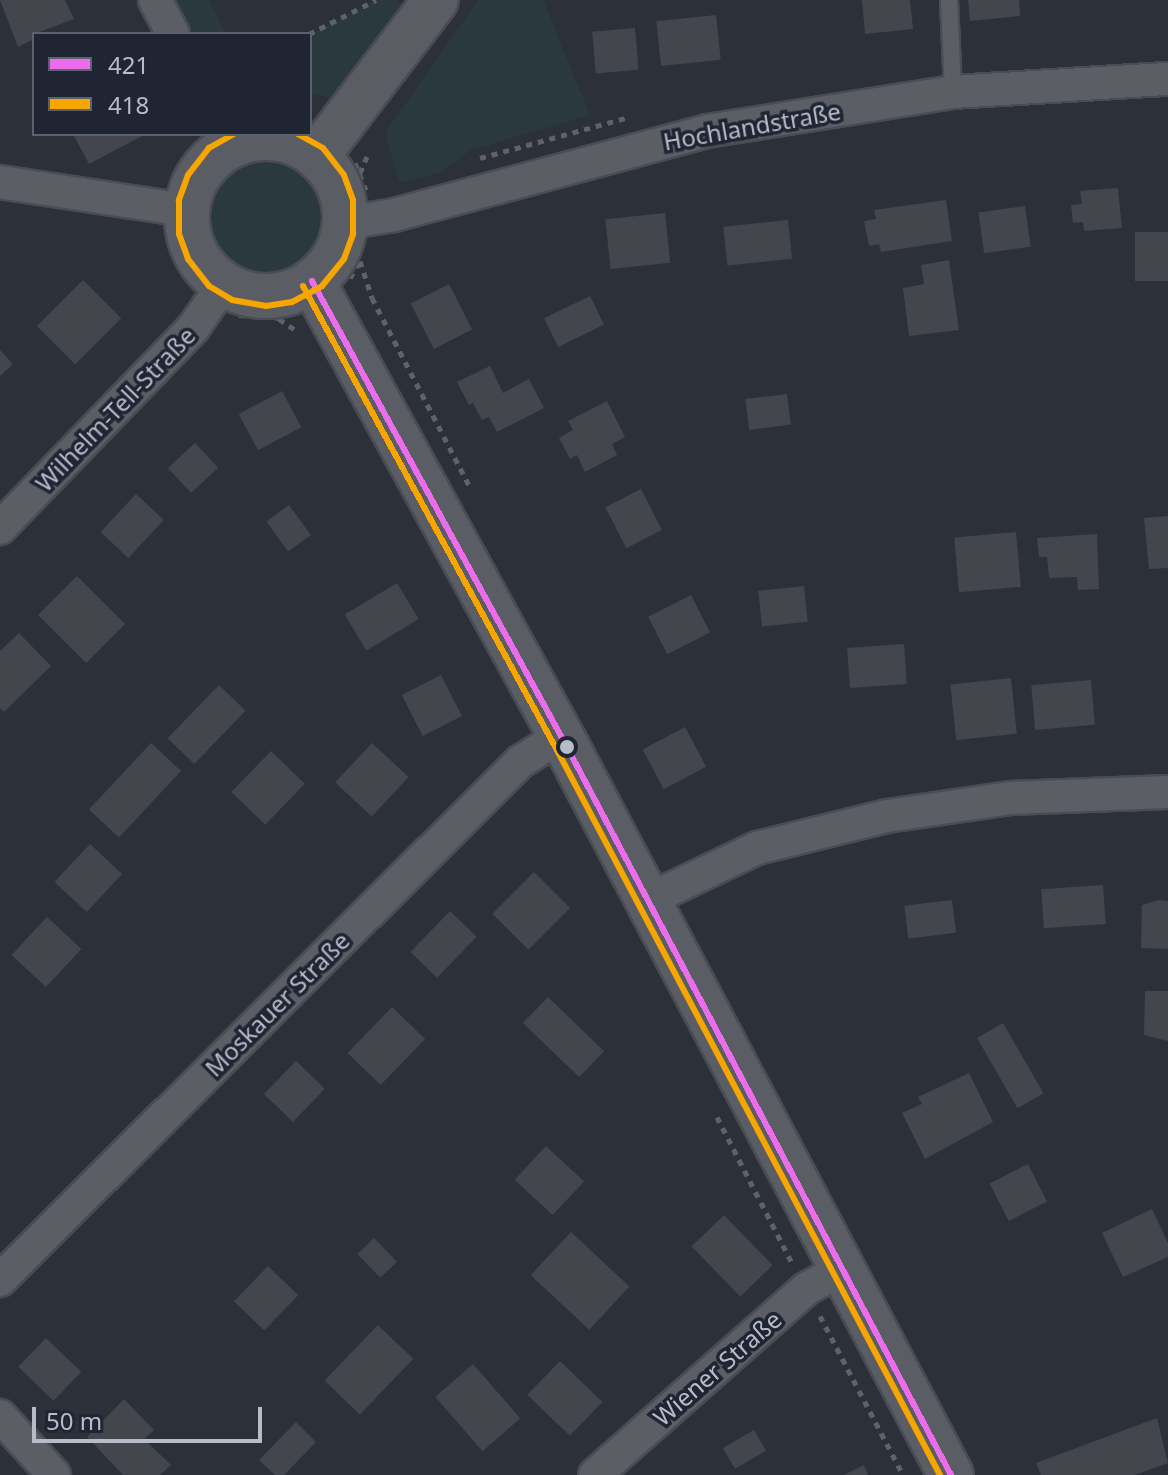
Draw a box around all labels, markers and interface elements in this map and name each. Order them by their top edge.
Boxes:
legend [32,32,312,136]
text: 421 [108,48,149,81]
text: 418 [108,88,149,121]
street label: Hochlandstraße [661,96,843,156]
street label: Wilhelm-Tell-Straße [29,321,201,497]
unlabelled marker [559,739,575,755]
street label: Moskauer Straße [199,926,355,1082]
street label: Wiener Straße [647,1305,787,1431]
scale bar [36,1391,266,1441]
text: 50 m [46,1404,102,1437]

